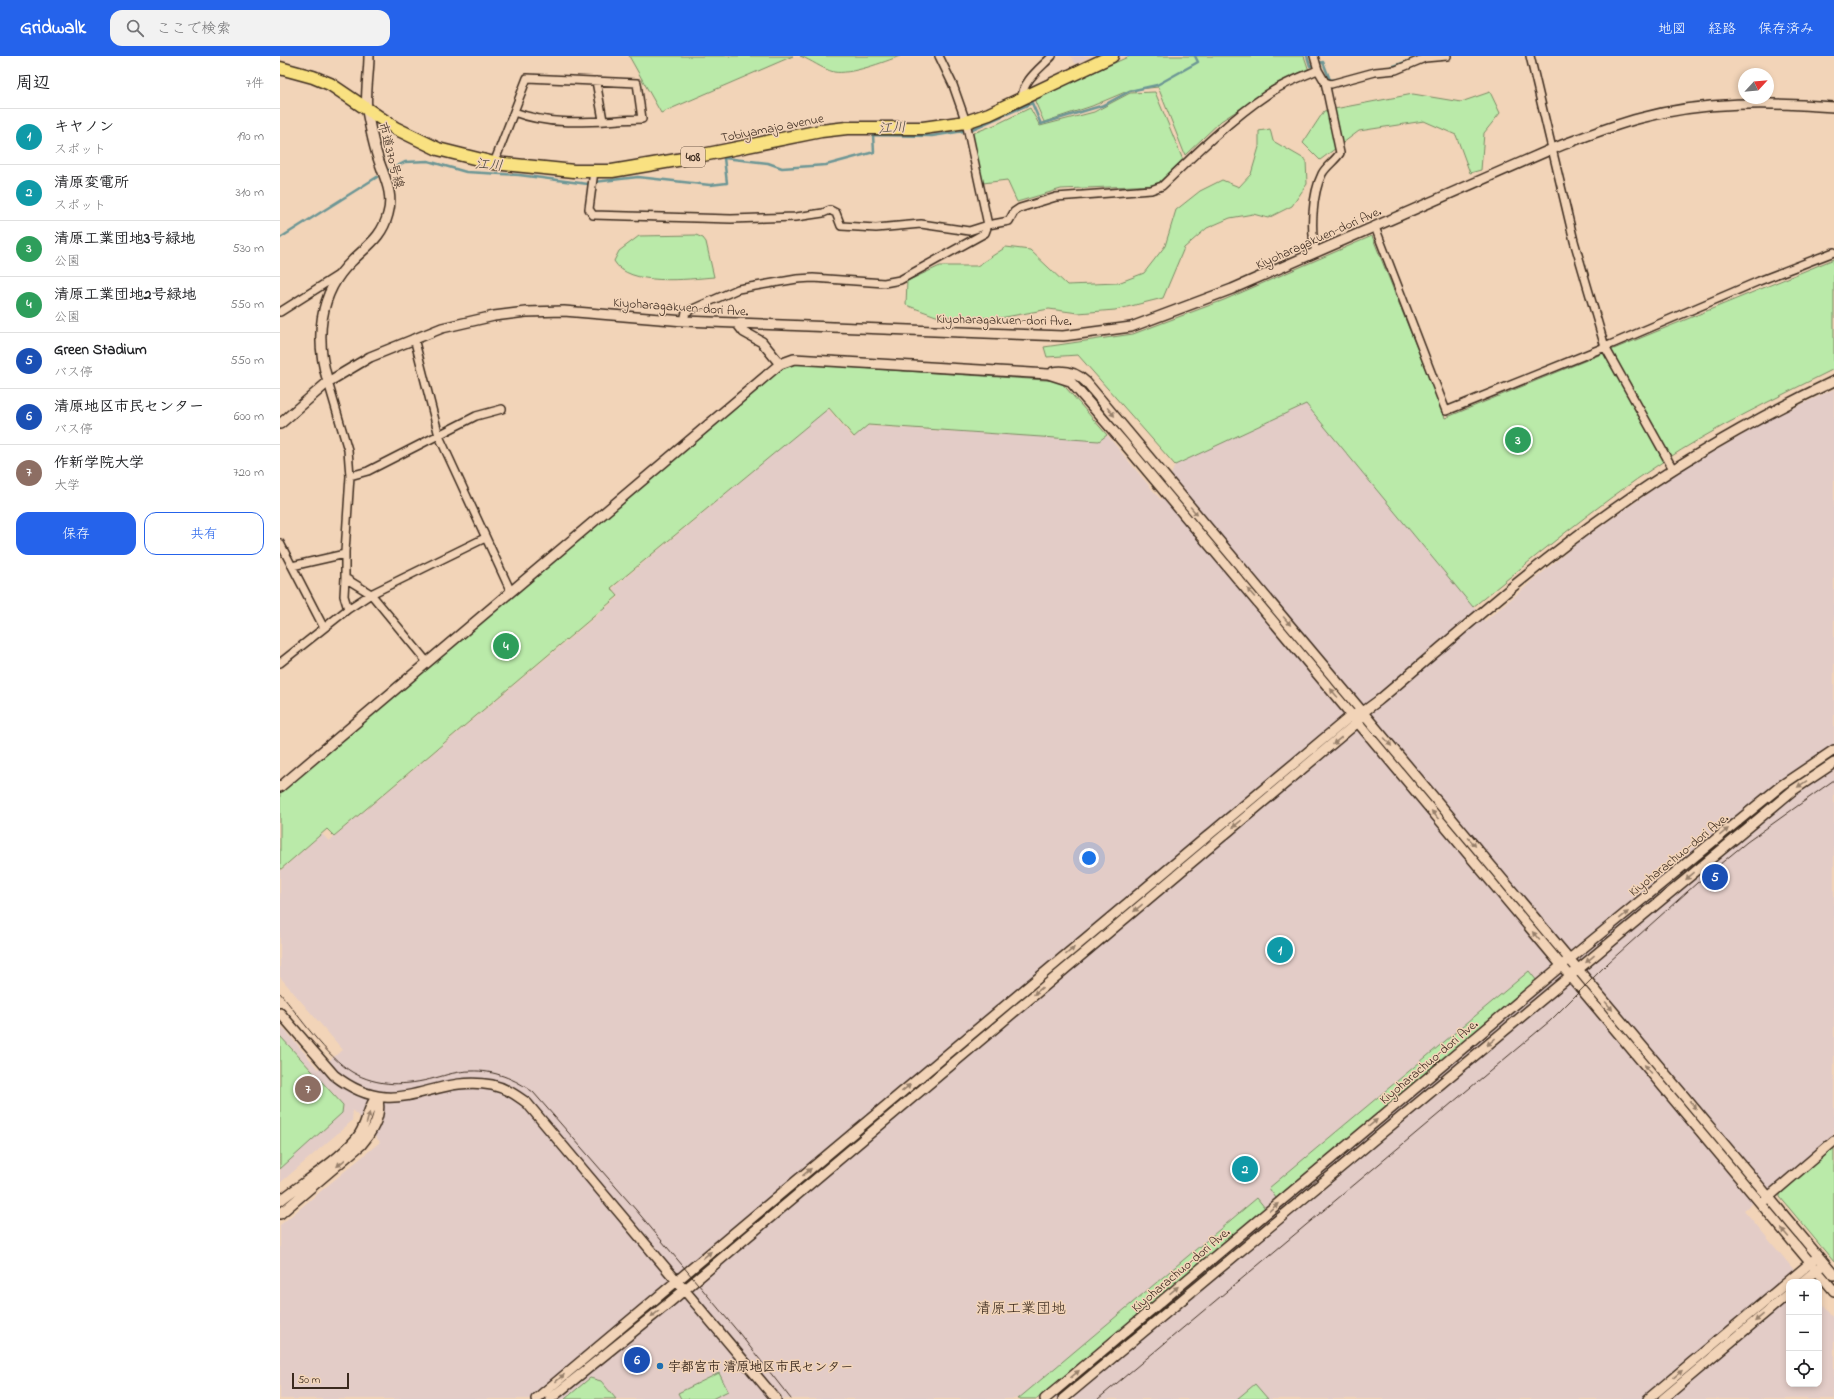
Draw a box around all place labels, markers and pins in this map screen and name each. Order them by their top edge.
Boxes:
pin: 3 [1505,425,1531,455]
pin: 4 [493,631,519,661]
pin: 5 [1702,862,1728,892]
pin: 1 [1267,935,1293,965]
pin: 7 [295,1074,321,1104]
pin: 2 [1232,1154,1258,1184]
pin: 6 [624,1345,650,1375]
place label: 宇都宮市 清原地区市民センター [668,1358,853,1377]
marker: 宇都宮市 清原地区市民センター [655,1361,665,1371]

